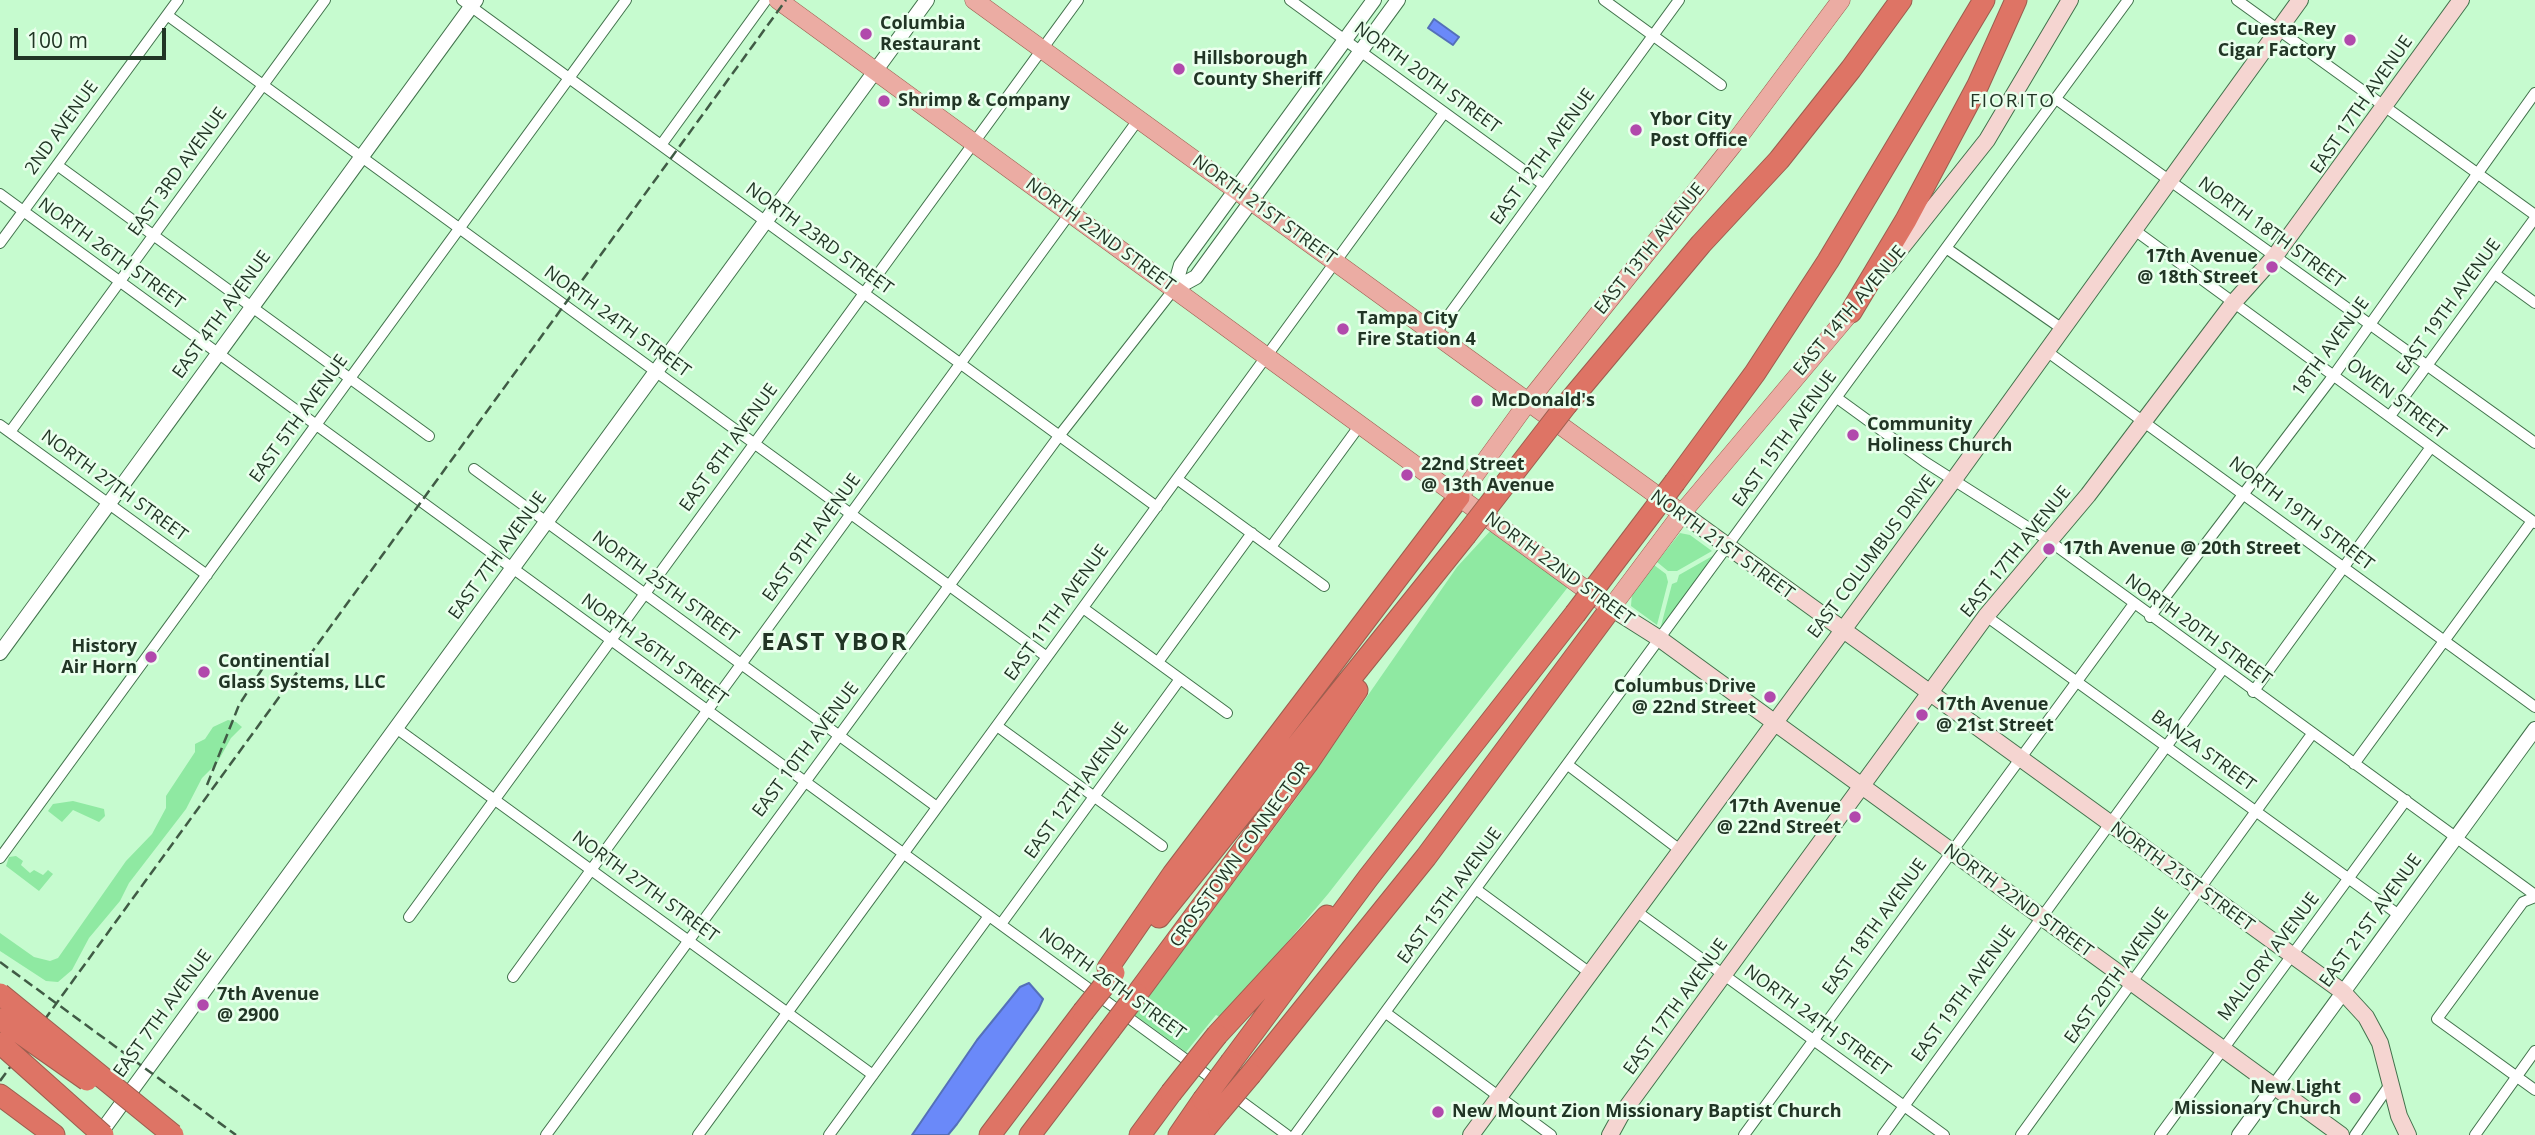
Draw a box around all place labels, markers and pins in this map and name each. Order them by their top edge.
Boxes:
place label: Columbia Restaurant [880,13,981,56]
place label: Cuesta-Rey Cigar Factory [2218,19,2336,61]
marker: Columbia Restaurant [858,26,874,42]
marker: Cuesta-Rey Cigar Factory [2342,32,2358,48]
place label: Hillsborough County Sheriff [1193,48,1322,90]
marker: Hillsborough County Sheriff [1171,61,1187,77]
place label: Shrimp & Company [898,90,1070,112]
marker: Shrimp & Company [876,93,892,109]
place label: Ybor City Post Office [1650,109,1748,152]
marker: Ybor City Post Office [1628,122,1644,138]
place label: 17th Avenue @ 18th Street [2137,246,2258,288]
marker: 17th Avenue @ 18th Street [2264,259,2280,275]
place label: Tampa City Fire Station 4 [1357,308,1476,350]
marker: Tampa City Fire Station 4 [1335,321,1351,337]
place label: McDonald's [1491,390,1595,412]
marker: McDonald's [1469,393,1485,409]
place label: Community Holiness Church [1867,414,2012,457]
marker: Community Holiness Church [1845,427,1861,443]
place label: 22nd Street @ 13th Avenue [1421,454,1554,496]
marker: 22nd Street @ 13th Avenue [1399,467,1415,483]
place label: 17th Avenue @ 20th Street [2063,538,2301,560]
marker: 17th Avenue @ 20th Street [2041,541,2057,557]
place label: History Air Horn [61,636,137,678]
marker: History Air Horn [143,649,159,665]
place label: Continential Glass Systems, LLC [218,651,386,694]
marker: Continential Glass Systems, LLC [196,664,212,680]
place label: Columbus Drive @ 22nd Street [1614,676,1756,718]
marker: Columbus Drive @ 22nd Street [1762,689,1778,705]
place label: 17th Avenue @ 21st Street [1936,694,2054,736]
marker: 17th Avenue @ 21st Street [1914,707,1930,723]
place label: 17th Avenue @ 22nd Street [1717,796,1841,838]
marker: 17th Avenue @ 22nd Street [1847,809,1863,825]
place label: 7th Avenue @ 2900 [217,984,319,1026]
marker: 7th Avenue @ 2900 [195,997,211,1013]
place label: New Light Missionary Church [2174,1077,2341,1120]
marker: New Light Missionary Church [2347,1090,2363,1106]
place label: New Mount Zion Missionary Baptist Church [1452,1101,1841,1123]
marker: New Mount Zion Missionary Baptist Church [1430,1104,1446,1120]

